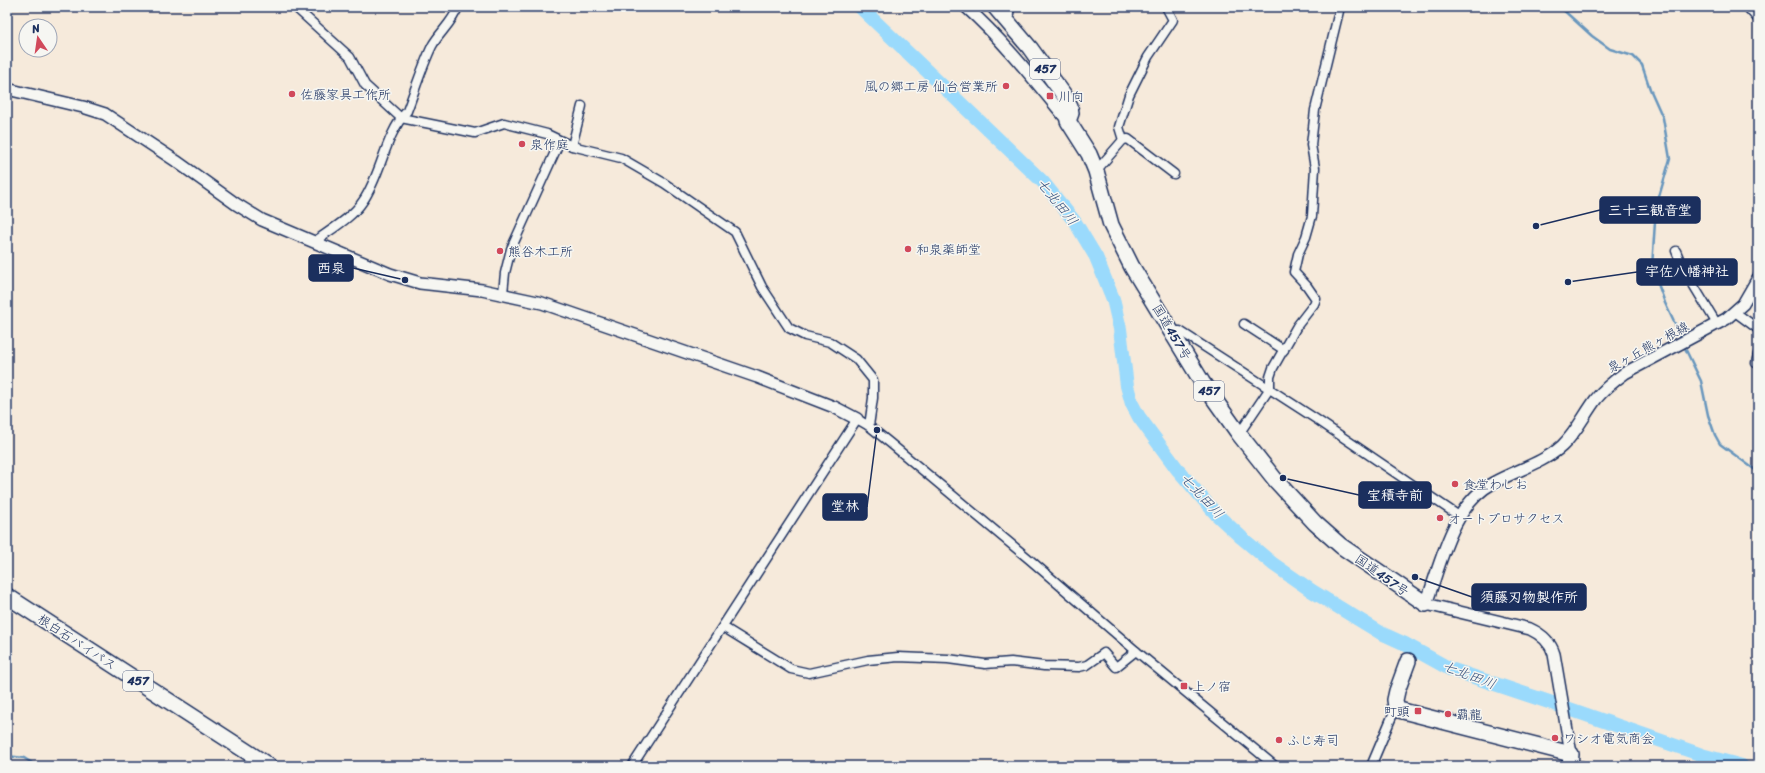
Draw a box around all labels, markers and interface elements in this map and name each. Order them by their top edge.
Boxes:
north arrow [18,18,58,58]
text: N [29,19,42,39]
road number: 457 [1030,59,1060,79]
place label: 風の郷工房 仙台営業所 [865,75,998,98]
marker: 風の郷工房 仙台営業所 [1001,81,1011,91]
place label: 佐藤家具工作所 [300,83,391,106]
place label: 川向 [1058,85,1084,108]
marker: 佐藤家具工作所 [287,89,297,99]
marker: 川向 [1045,91,1055,101]
place label: 泉作庭 [530,133,569,156]
marker: 泉作庭 [517,139,527,149]
water label: 七北田川 [1030,172,1084,232]
callout: 三十三観音堂 [1600,197,1700,223]
text: 三十三観音堂 [1608,198,1692,223]
place label: 和泉薬師堂 [916,238,981,261]
place label: 熊谷木工所 [508,240,573,263]
marker: 和泉薬師堂 [903,244,913,254]
marker: 熊谷木工所 [495,246,505,256]
callout: 西泉 [309,255,353,281]
text: 西泉 [317,256,345,281]
callout: 宇佐八幡神社 [1637,259,1737,285]
text: 宇佐八幡神社 [1645,259,1729,284]
street label: 国道457号 [1146,299,1198,365]
street label: 泉ヶ丘熊ヶ根線 [1603,314,1694,379]
road number: 457 [1194,381,1224,401]
water label: 七北田川 [1174,467,1230,525]
place label: 食堂わしお [1463,473,1528,496]
marker: 食堂わしお [1450,479,1460,489]
callout: 宝積寺前 [1359,482,1431,508]
text: 宝積寺前 [1367,483,1423,508]
callout: 堂林 [823,494,867,520]
text: 堂林 [831,494,860,519]
place label: オートプロサクセス [1448,507,1564,530]
marker: オートプロサクセス [1435,513,1445,523]
street label: 国道457号 [1350,548,1414,602]
callout: 須藤刃物製作所 [1472,584,1586,610]
text: 須藤刃物製作所 [1480,585,1578,610]
street label: 根白石バイパス [33,608,121,676]
water label: 七北田川 [1438,653,1500,697]
road number: 457 [123,671,153,691]
place label: 上ノ宿 [1192,675,1231,698]
marker: 上ノ宿 [1179,681,1189,691]
place label: 町頭 [1384,700,1410,723]
place label: 覇龍 [1456,703,1482,726]
marker: 町頭 [1413,706,1423,716]
marker: 覇龍 [1443,709,1453,719]
place label: ワシオ電気商会 [1563,727,1654,750]
place label: ふじ寿司 [1287,729,1339,752]
marker: ワシオ電気商会 [1550,733,1560,743]
marker: ふじ寿司 [1274,735,1284,745]

